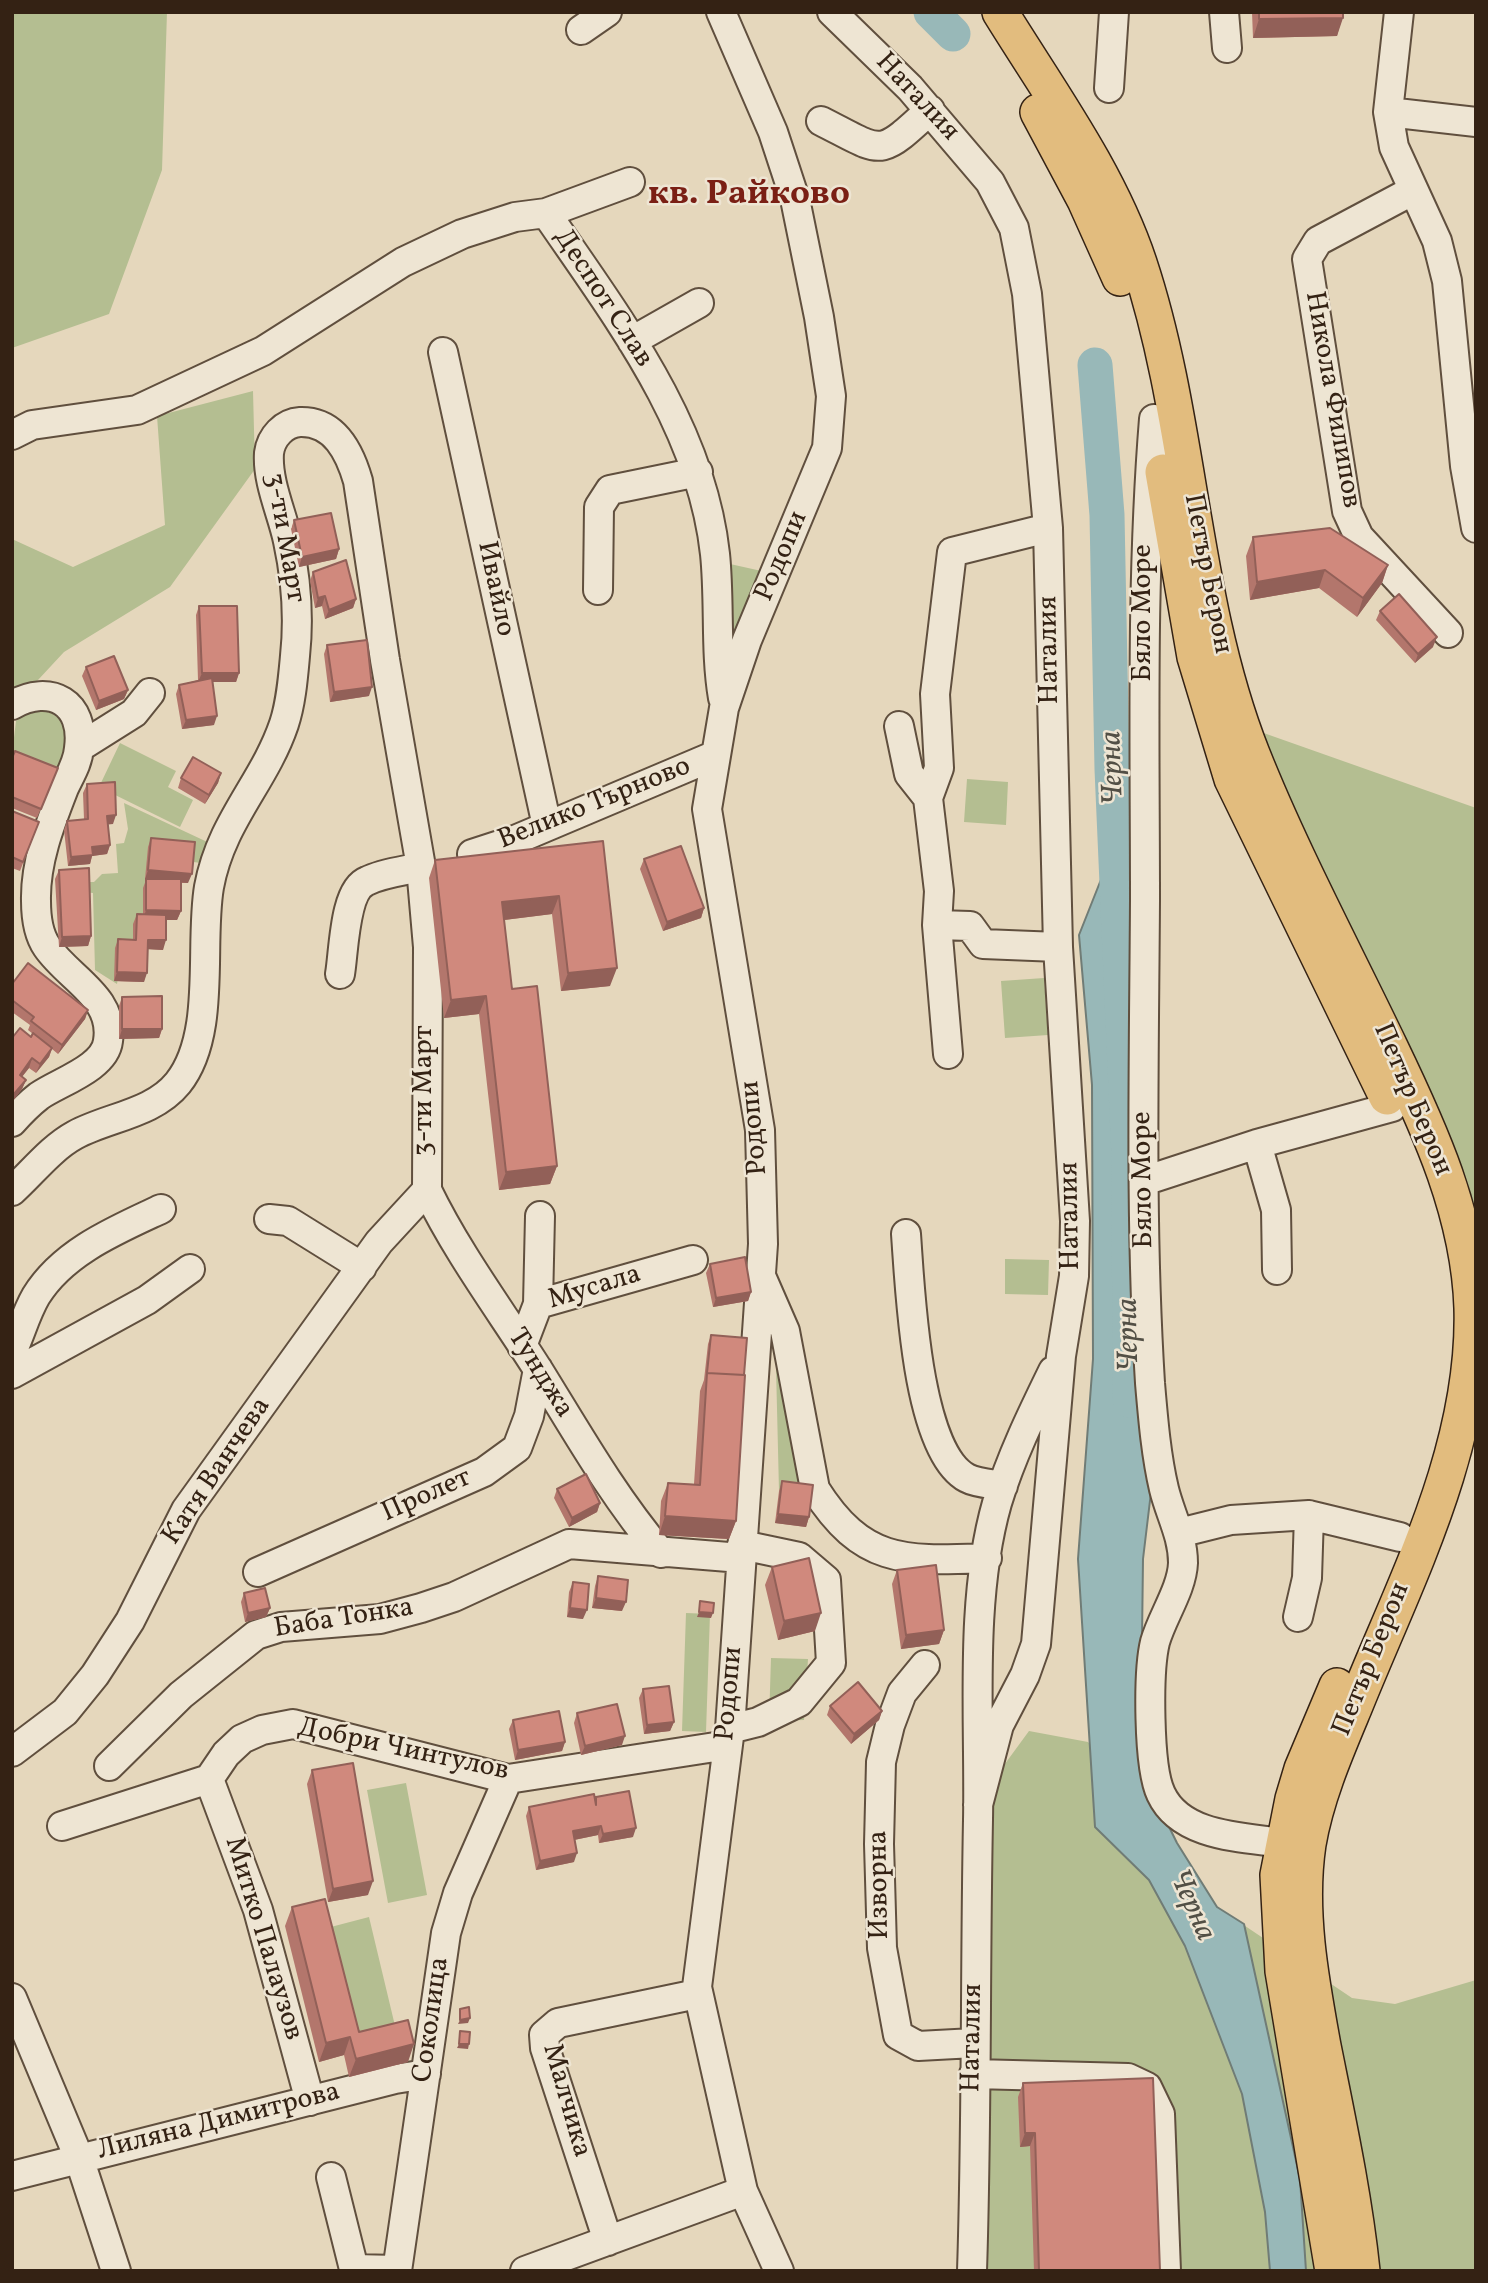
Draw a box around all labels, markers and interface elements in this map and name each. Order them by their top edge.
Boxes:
street label: Наталия [867,47,965,149]
district label: кв. Райково [648,176,850,218]
street label: Деспот Слав [545,223,659,375]
street label: Никола Филипов [1295,289,1367,511]
street label: 3-ти Март [255,470,311,606]
street label: Петър Берон [1174,491,1238,657]
street label: Родопи [749,507,817,607]
street label: Ивайло [468,538,520,640]
street label: Бяло Море [1128,544,1162,682]
street label: Наталия [1033,595,1069,705]
water label: Черна [1096,730,1134,806]
street label: Велико Търново [494,751,696,859]
street label: Петър Берон [1364,1019,1458,1181]
street label: 3-ти Март [409,1025,443,1157]
street label: Родопи [735,1079,777,1177]
street label: Бяло Море [1127,1111,1163,1249]
street label: Наталия [1054,1161,1090,1271]
street label: Мусала [545,1259,645,1319]
water label: Черна [1112,1297,1150,1373]
street label: Тунджа [498,1323,580,1425]
street label: Катя Ванчева [156,1392,280,1552]
street label: Пролет [377,1463,477,1531]
street label: Петър Берон [1327,1578,1419,1742]
street label: Баба Тонка [272,1592,416,1648]
street label: Родопи [710,1645,752,1743]
street label: Добри Чинтулов [294,1712,512,1790]
street label: Изворна [863,1830,899,1940]
street label: Митко Палаузов [215,1833,309,2045]
water label: Черна [1158,1865,1222,1947]
street label: Соколица [408,1955,458,2085]
street label: Наталия [956,1983,992,2093]
street label: Малчика [533,2040,597,2162]
street label: Лиляна Димитрова [94,2077,344,2169]

